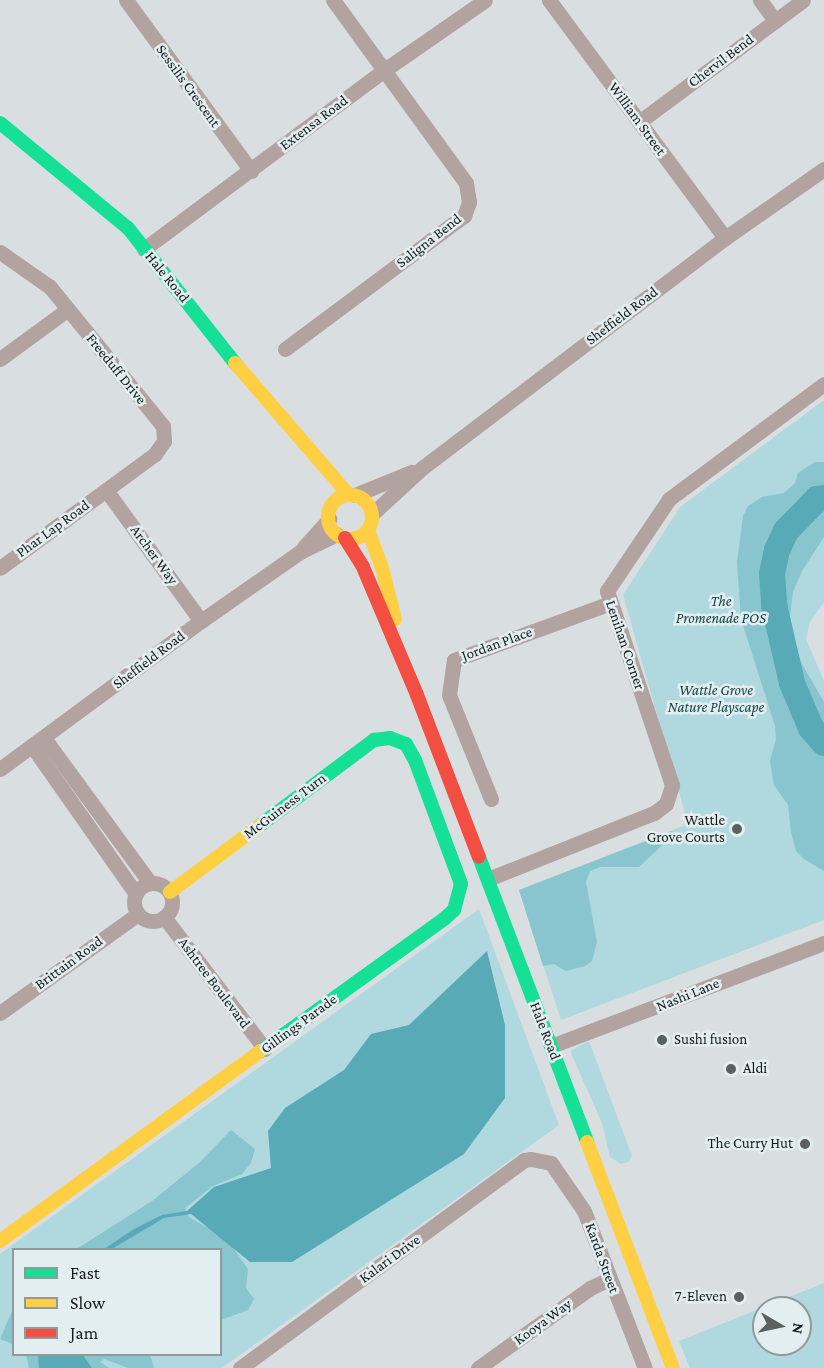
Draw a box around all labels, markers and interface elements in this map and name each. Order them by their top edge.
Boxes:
street label: Chervil Bend [685,31,757,91]
street label: Sessilis Crescent [152,41,224,131]
street label: William Street [604,79,670,159]
street label: Extensa Road [276,92,352,154]
street label: Saligna Bend [393,210,465,272]
street label: Hale Road [141,248,193,306]
street label: Sheffield Road [582,283,662,349]
street label: Freeduff Drive [82,330,150,408]
street label: Phar Lap Road [13,496,93,562]
street label: Archer Way [126,522,182,588]
park label: The Promenade POS [676,592,766,627]
street label: Lenihan Corner [601,598,649,692]
street label: Jordan Place [459,623,535,665]
street label: Sheffield Road [109,627,189,693]
park label: Wattle Grove Nature Playscape [668,681,764,716]
street label: McGuiness Turn [240,769,330,843]
place label: Wattle Grove Courts [647,811,725,846]
marker: Wattle Grove Courts [730,822,744,836]
street label: Brittain Road [32,932,106,994]
street label: Ashtree Boulevard [174,934,254,1032]
street label: Nashi Lane [654,974,722,1016]
street label: Gillings Parade [257,990,341,1058]
street label: Hale Road [526,1000,564,1062]
place label: Sushi fusion [674,1031,747,1049]
marker: Sushi fusion [655,1033,669,1047]
place label: Aldi [743,1060,767,1078]
marker: Aldi [724,1062,738,1076]
place label: The Curry Hut [707,1135,793,1153]
marker: The Curry Hut [798,1137,812,1151]
street label: Karda Street [581,1221,623,1295]
street label: Kalari Drive [356,1231,424,1287]
legend [12,1248,222,1356]
text: Fast [70,1263,100,1283]
place label: 7-Eleven [675,1288,727,1306]
marker: 7-Eleven [732,1290,746,1304]
text: Slow [70,1293,105,1313]
street label: Kooya Way [511,1295,575,1349]
north arrow [752,1296,812,1356]
text: N [789,1322,808,1335]
text: Jam [70,1323,98,1343]

